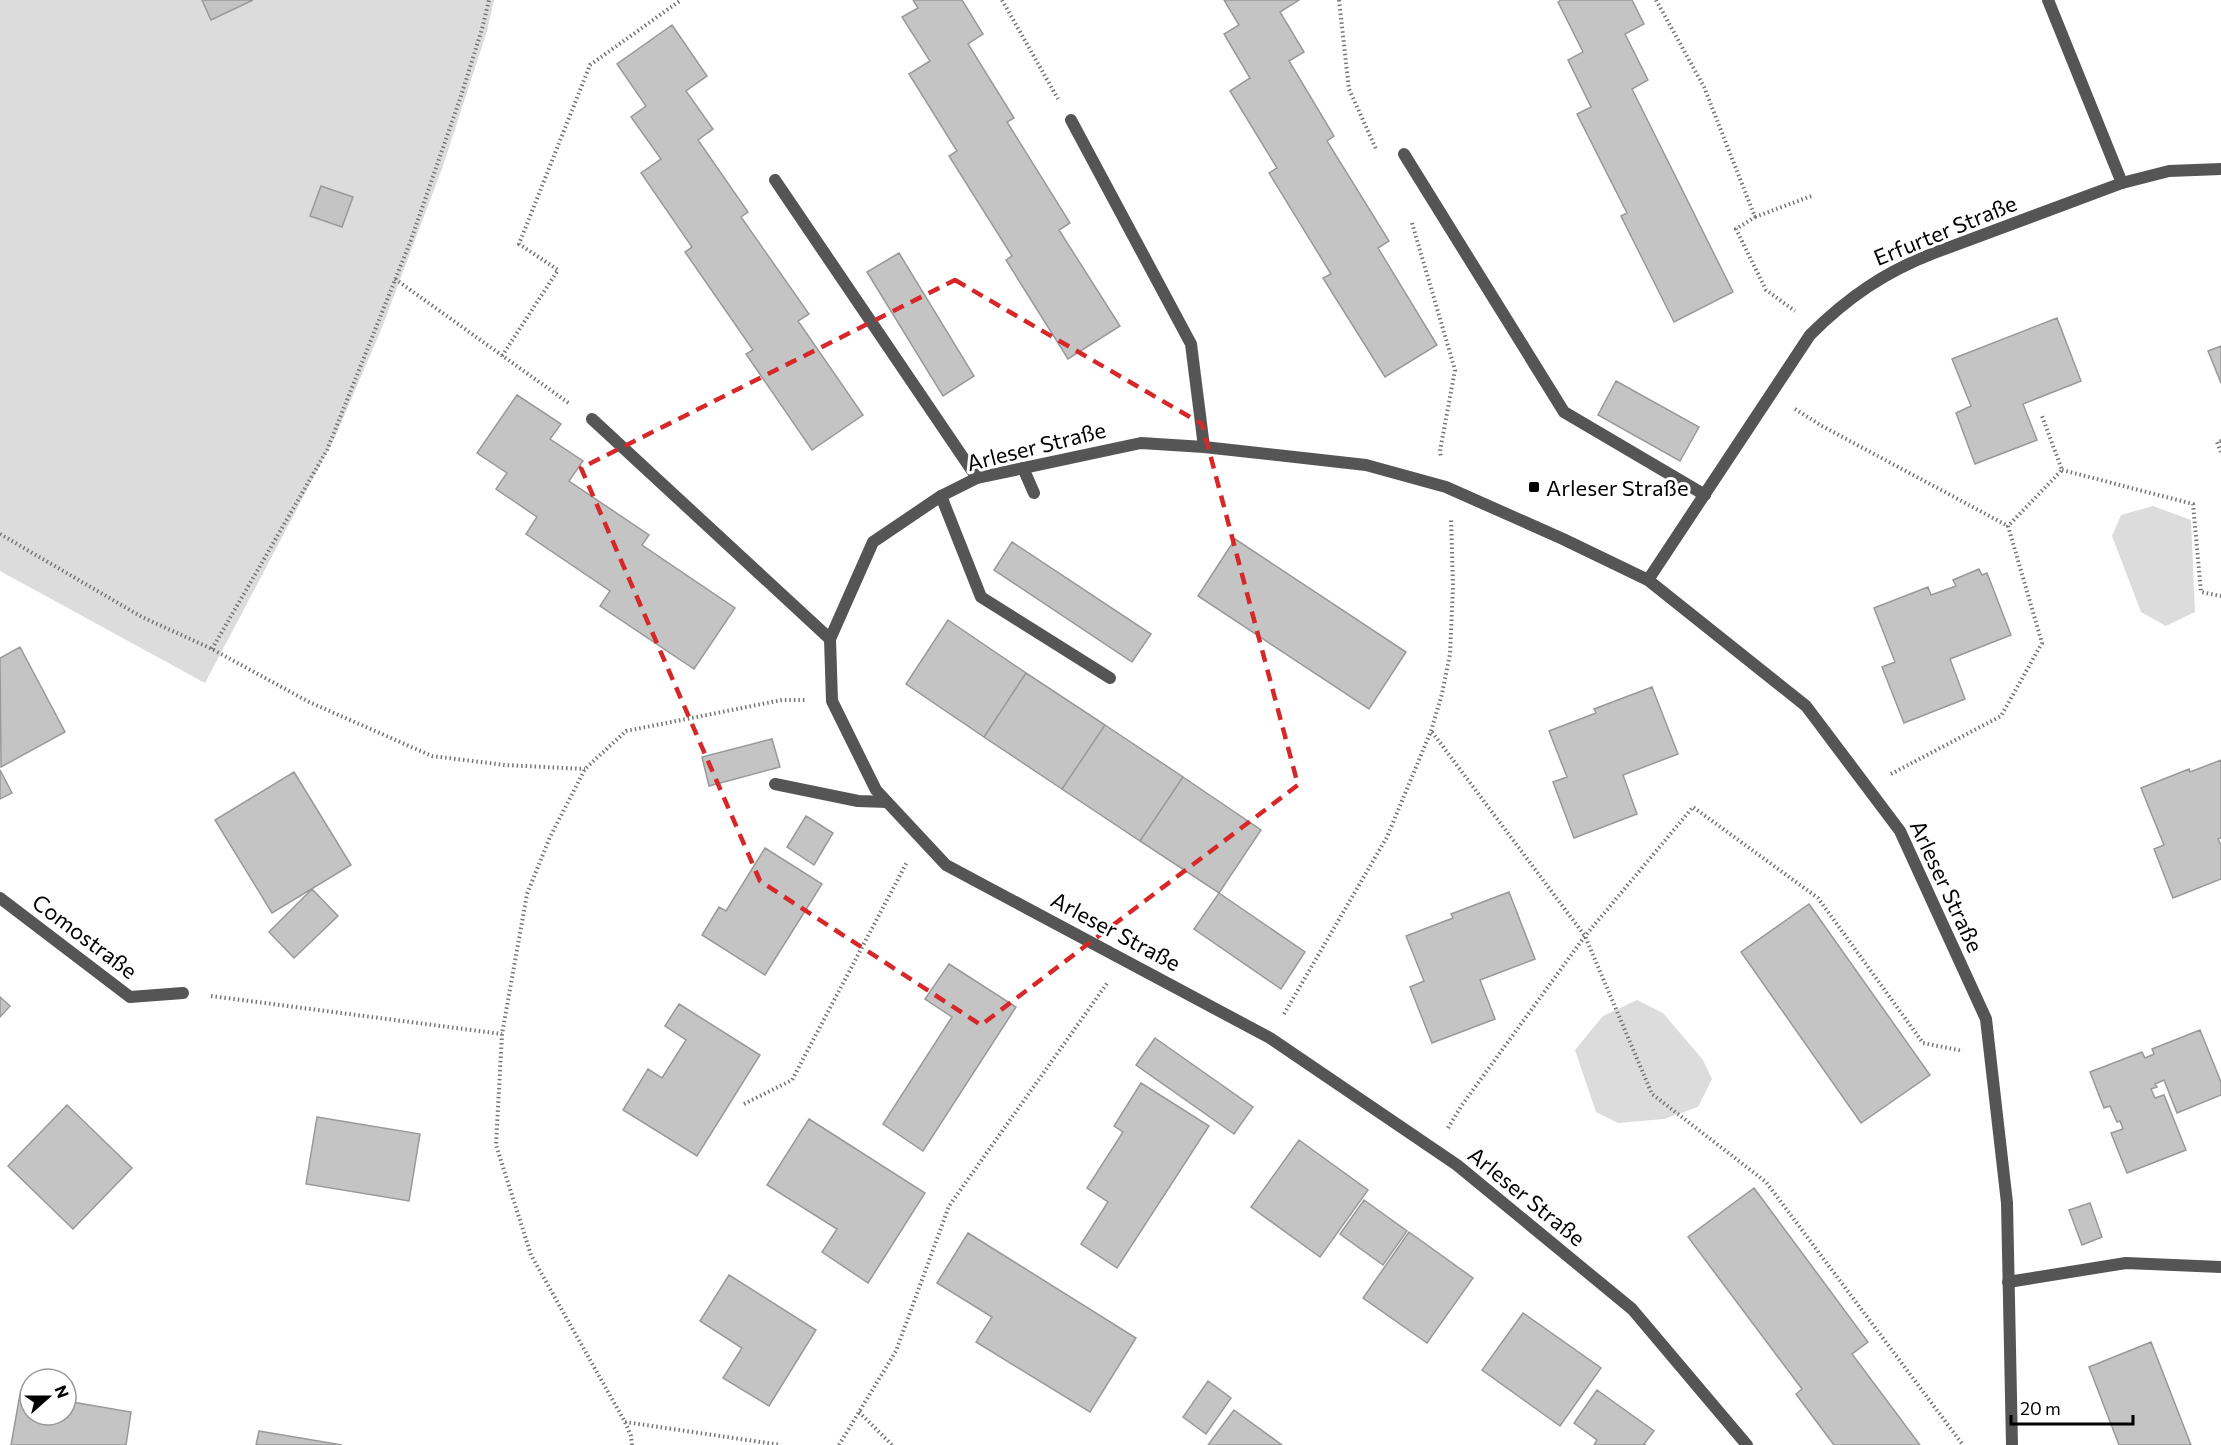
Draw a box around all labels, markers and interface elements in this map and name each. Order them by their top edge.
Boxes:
street label: Erfurter Straße [1870,189,2020,271]
street label: Arleser Straße [964,416,1108,476]
place label: Arleser Straße [1546,474,1689,501]
marker: Arleser Straße [1527,480,1541,494]
street label: Arleser Straße [1905,816,1989,956]
street label: Arleser Straße [1047,886,1185,976]
street label: Comostraße [27,888,143,984]
street label: Arleser Straße [1463,1141,1591,1251]
north arrow [18,1367,78,1427]
text: N [51,1382,73,1400]
scale bar [2011,1388,2132,1426]
text: 20 m [2020,1397,2061,1419]

